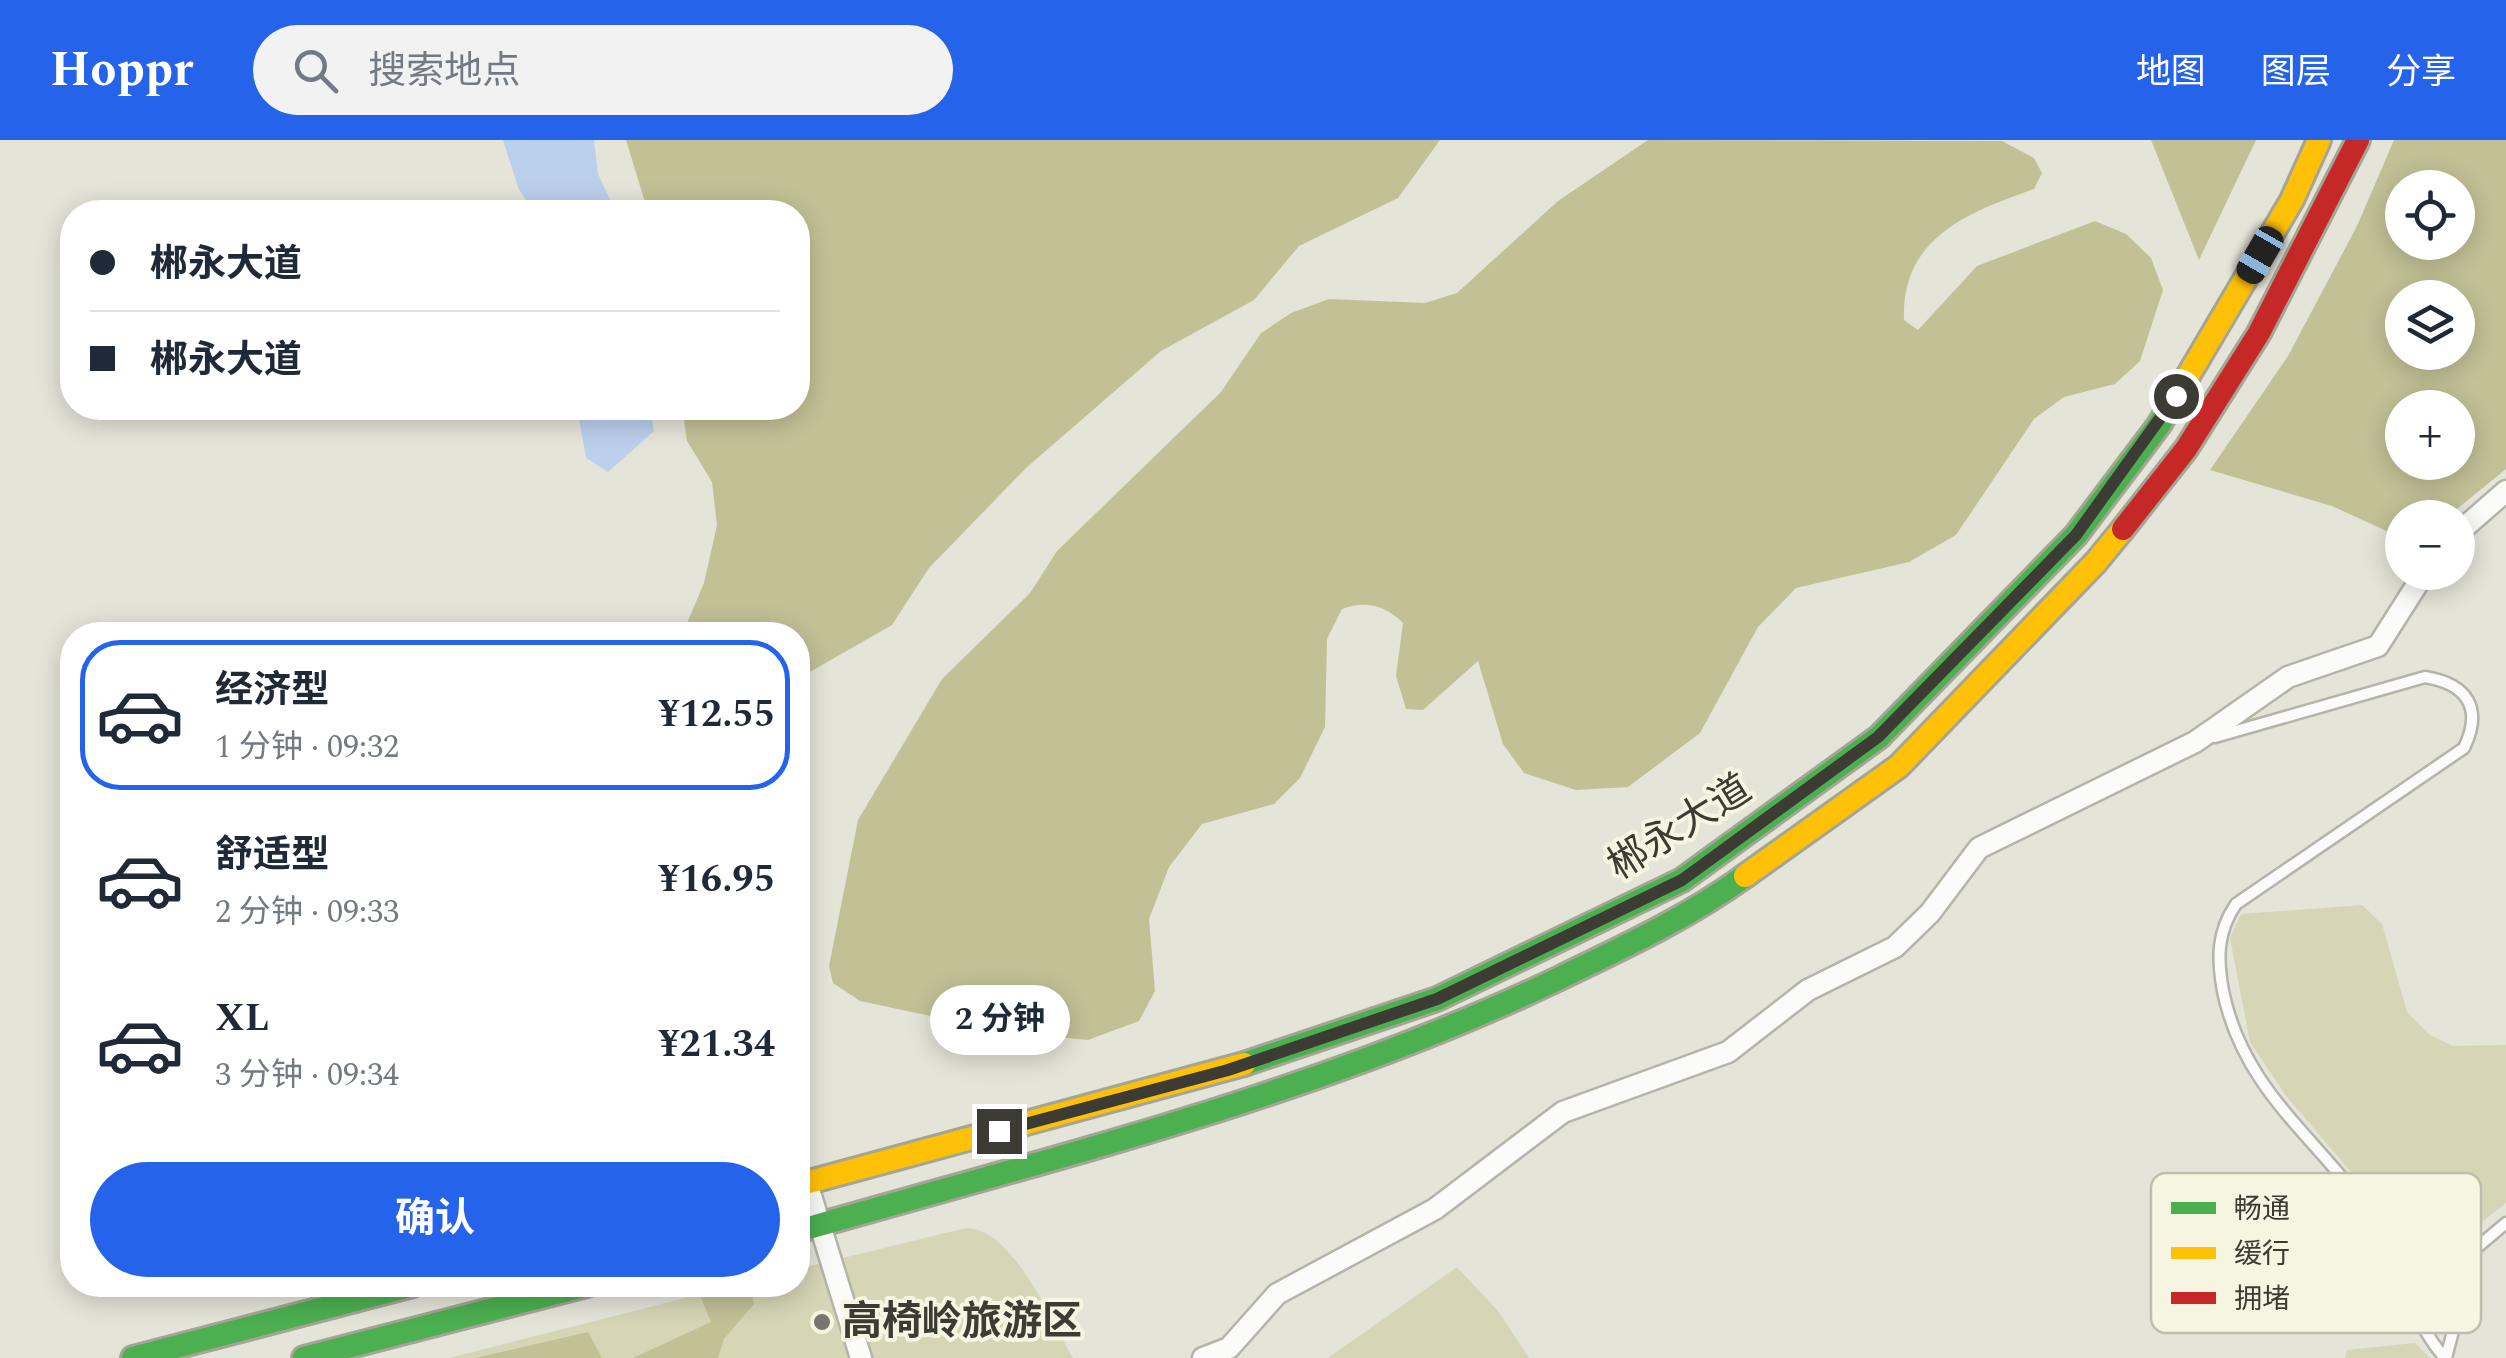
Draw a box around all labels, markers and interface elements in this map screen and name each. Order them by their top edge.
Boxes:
search box [253,25,953,115]
text: Hoppr [50,34,193,107]
icon: search [288,43,343,98]
text: 搜索地点 [368,43,520,101]
text: 地图 [2136,46,2206,99]
text: 图层 [2261,46,2331,99]
text: 分享 [2386,46,2456,99]
map controls [2385,170,2475,590]
button: locate [2385,170,2475,260]
car [2232,222,2288,288]
text: 郴永大道 [150,236,302,294]
button: layers [2385,280,2475,370]
text: 郴永大道 [150,332,302,390]
route start [2154,374,2199,419]
button: + [2385,390,2475,480]
button: − [2385,500,2475,590]
text: 经济型 [215,662,329,720]
icon: car [95,670,185,760]
text: ¥12.55 [658,686,775,744]
text: 1 分钟 · 09:32 [215,723,399,772]
street label: 郴永大道 [1596,760,1764,896]
text: 舒适型 [215,827,329,885]
icon: car [95,835,185,925]
text: ¥16.95 [658,851,775,909]
text: 2 分钟 · 09:33 [215,888,399,937]
callout: 2 分钟 [929,986,1069,1056]
text: XL [215,990,269,1048]
text: 2 分钟 [955,995,1045,1044]
icon: car [95,1000,185,1090]
text: ¥21.34 [658,1016,775,1074]
text: 3 分钟 · 09:34 [215,1051,399,1100]
route end [977,1109,1022,1154]
button: 确认 [90,1162,780,1277]
legend [2151,1173,2481,1333]
text: 畅通 [2234,1188,2290,1231]
text: 缓行 [2234,1233,2290,1276]
text: 拥堵 [2234,1278,2290,1321]
place label: 高椅岭旅游区 [842,1292,1082,1353]
marker: 高椅岭旅游区 [811,1311,833,1333]

